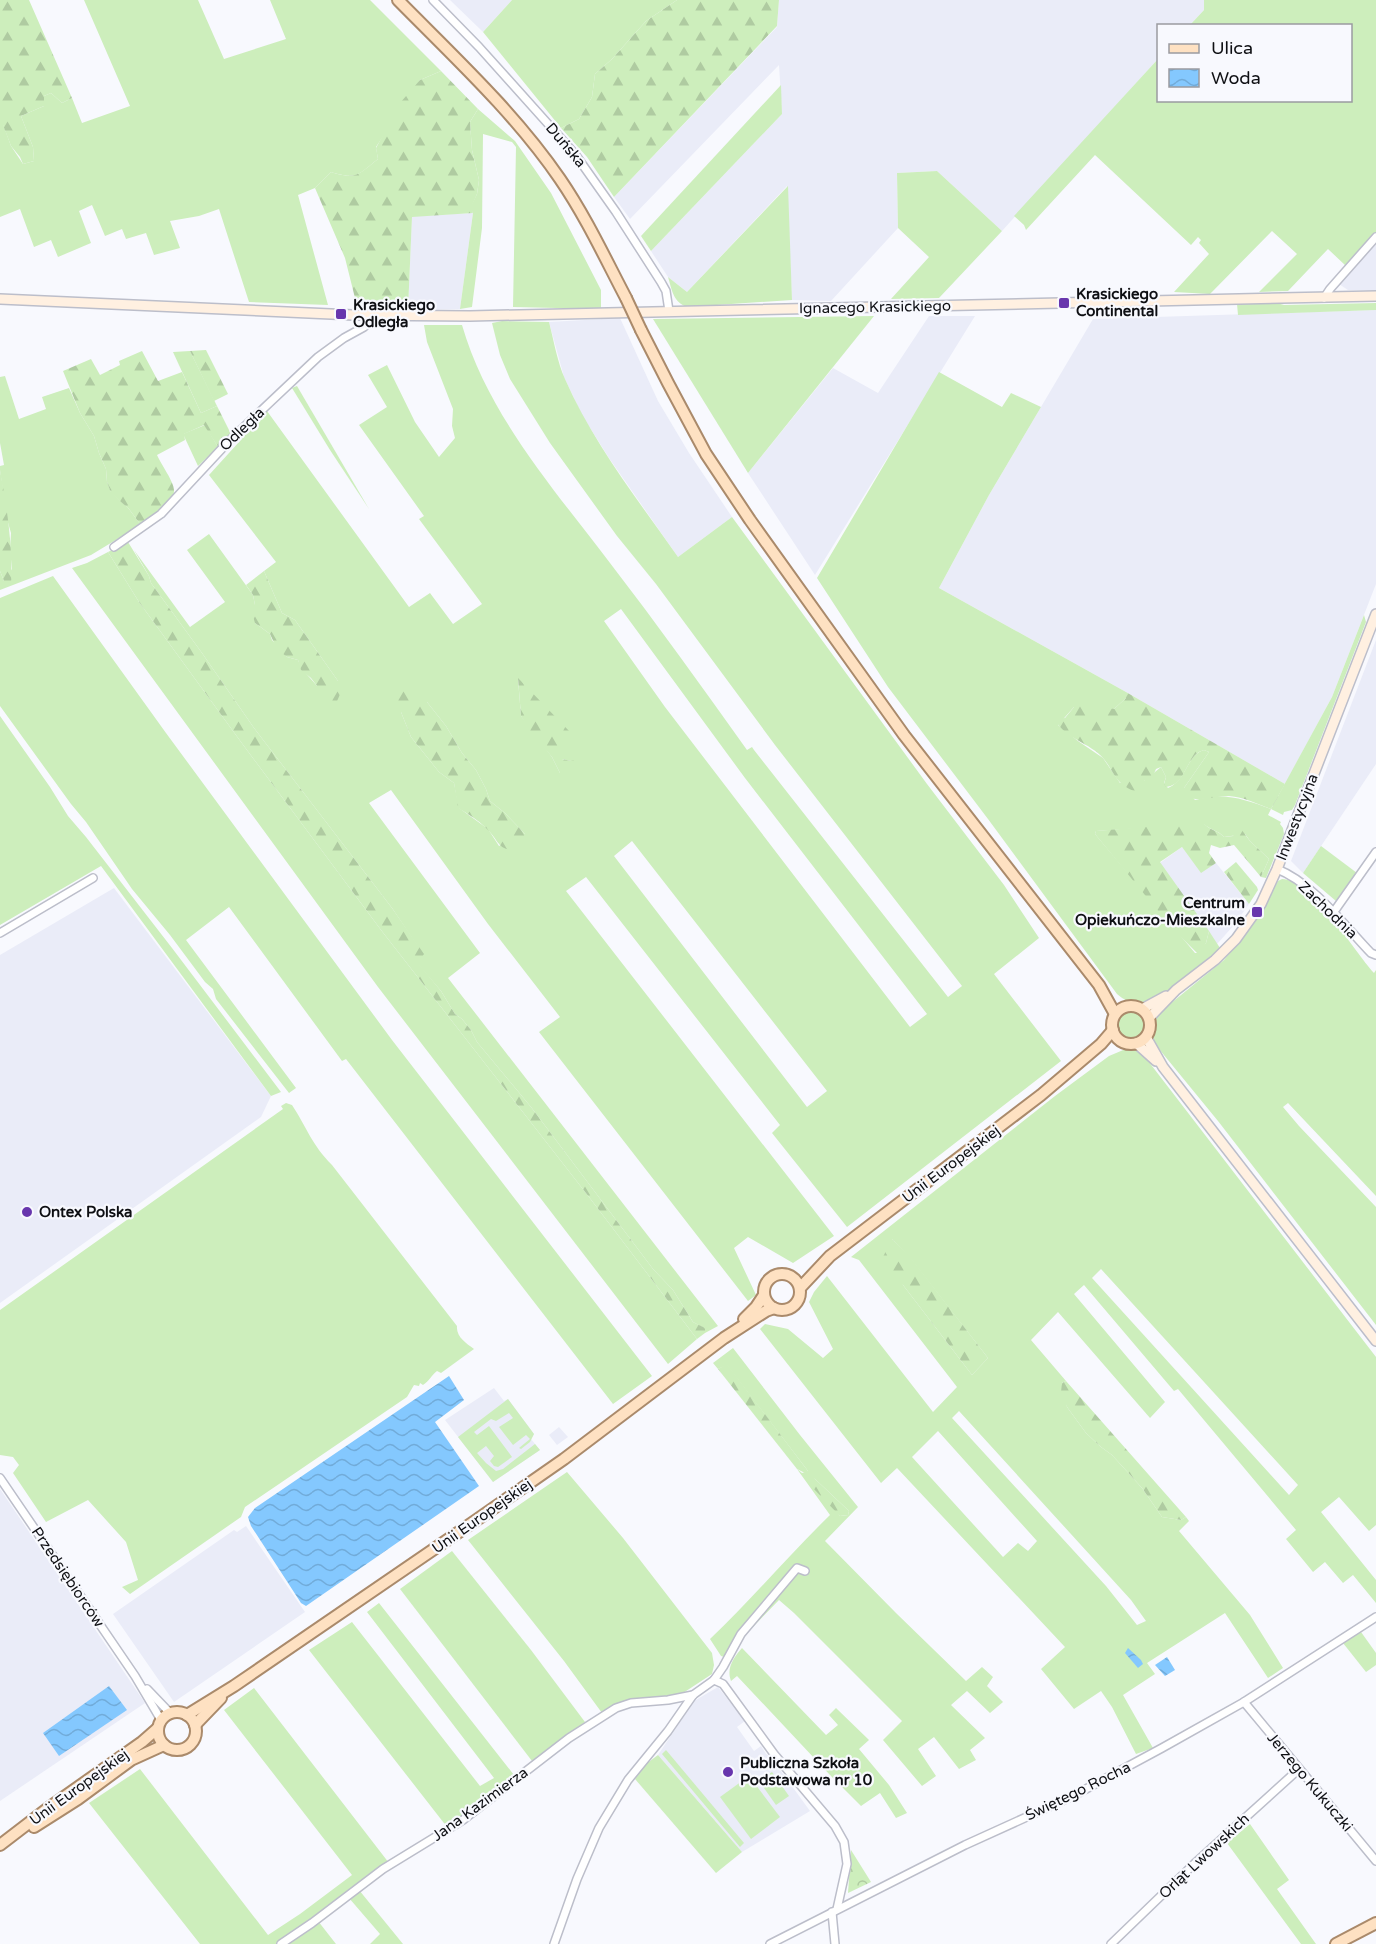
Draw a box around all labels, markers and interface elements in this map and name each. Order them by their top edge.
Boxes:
legend [1157,24,1352,102]
text: Ulica [1211,37,1253,59]
text: Woda [1211,67,1261,89]
street label: Duńska [542,119,590,171]
place label: Krasickiego Continental [1076,285,1158,320]
place label: Krasickiego Odległa [353,296,435,332]
marker: Krasickiego Continental [1057,296,1071,310]
street label: Ignacego Krasickiego [799,297,951,317]
marker: Krasickiego Odległa [334,307,348,321]
street label: Odległa [216,403,268,455]
street label: Inwestycyjna [1272,771,1322,863]
street label: Zachodnia [1295,877,1361,943]
place label: Centrum Opiekuńczo-Mieszkalne [1075,894,1246,930]
marker: Centrum Opiekuńczo-Mieszkalne [1250,905,1264,919]
street label: Unii Europejskiej [898,1121,1004,1207]
place label: Ontex Polska [39,1203,132,1221]
marker: Ontex Polska [20,1205,34,1219]
street label: Unii Europejskiej [429,1475,535,1557]
street label: Przedsiębiorców [28,1523,108,1631]
street label: Jerzego Kukuczki [1263,1729,1357,1835]
street label: Unii Europejskiej [26,1745,132,1829]
place label: Publiczna Szkoła Podstawowa nr 10 [740,1754,873,1789]
street label: Świętego Rocha [1022,1758,1134,1824]
street label: Jana Kazimierza [429,1763,531,1845]
marker: Publiczna Szkoła Podstawowa nr 10 [721,1765,735,1779]
street label: Orląt Lwowskich [1155,1810,1253,1902]

